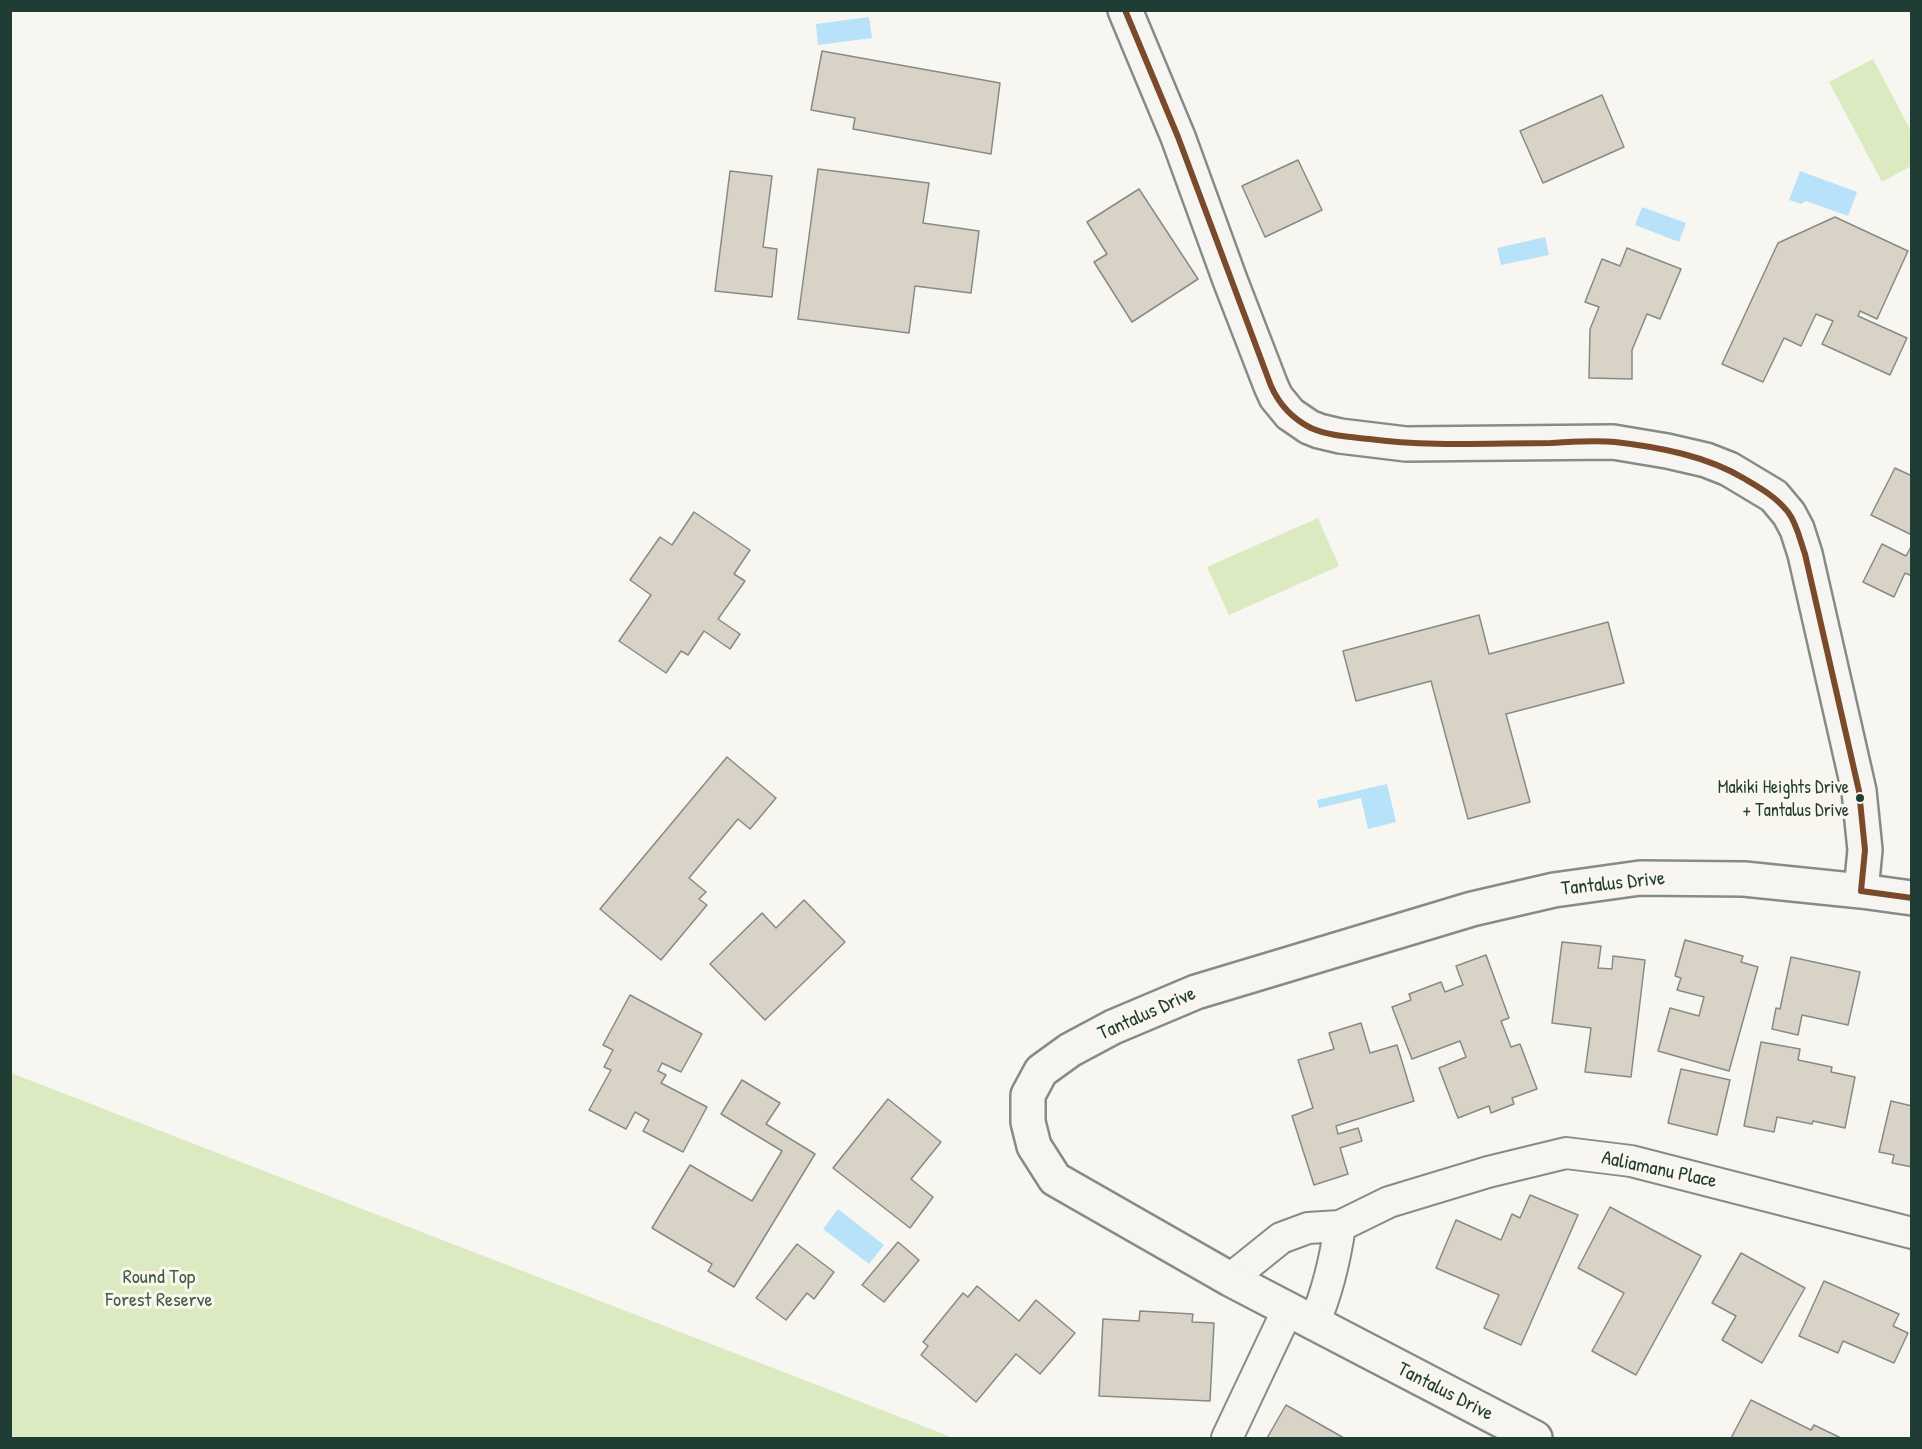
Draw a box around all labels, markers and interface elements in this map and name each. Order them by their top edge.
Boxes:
place label: Makiki Heights Drive + Tantalus Drive [1718,777,1849,820]
marker: Makiki Heights Drive + Tantalus Drive [1854,792,1866,804]
street label: Tantalus Drive [1560,867,1666,901]
street label: Tantalus Drive [1095,982,1199,1046]
street label: Aaliamanu Place [1599,1146,1719,1194]
park label: Round Top Forest Reserve [106,1266,212,1313]
street label: Tantalus Drive [1393,1358,1497,1426]

